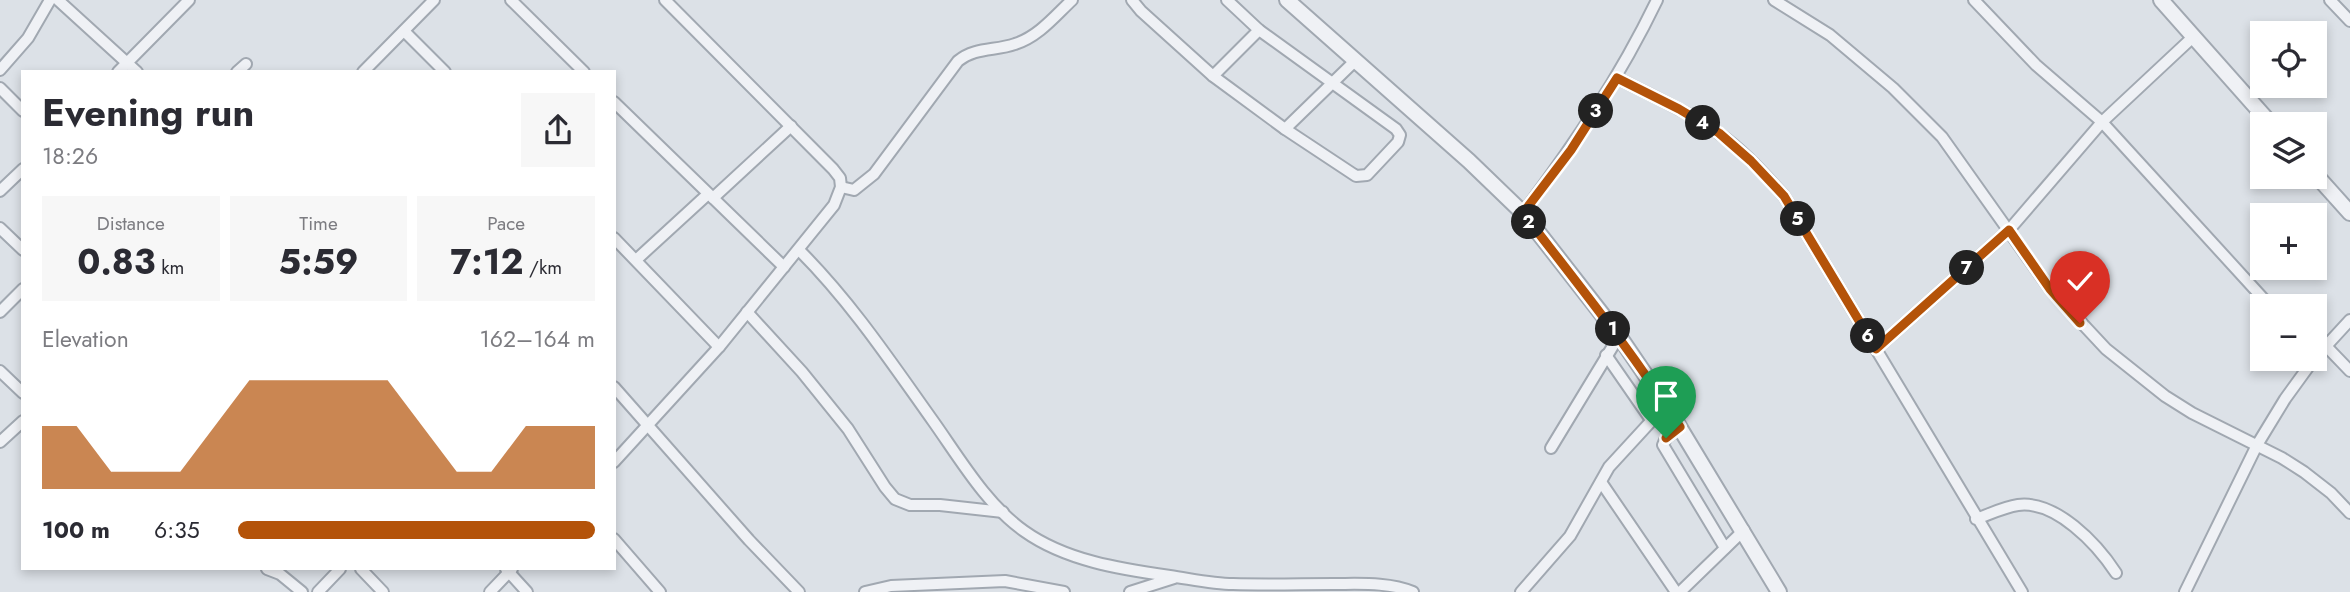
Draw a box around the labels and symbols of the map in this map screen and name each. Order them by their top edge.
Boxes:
pin: 3 [1578,94,1614,128]
pin: 4 [1686,106,1720,140]
pin: 5 [1780,202,1815,236]
pin: 2 [1512,204,1546,240]
pin: 7 [1950,250,1984,286]
pin [2050,251,2110,323]
pin: 1 [1596,312,1630,346]
pin: 6 [1850,318,1885,354]
pin [1636,366,1696,438]

